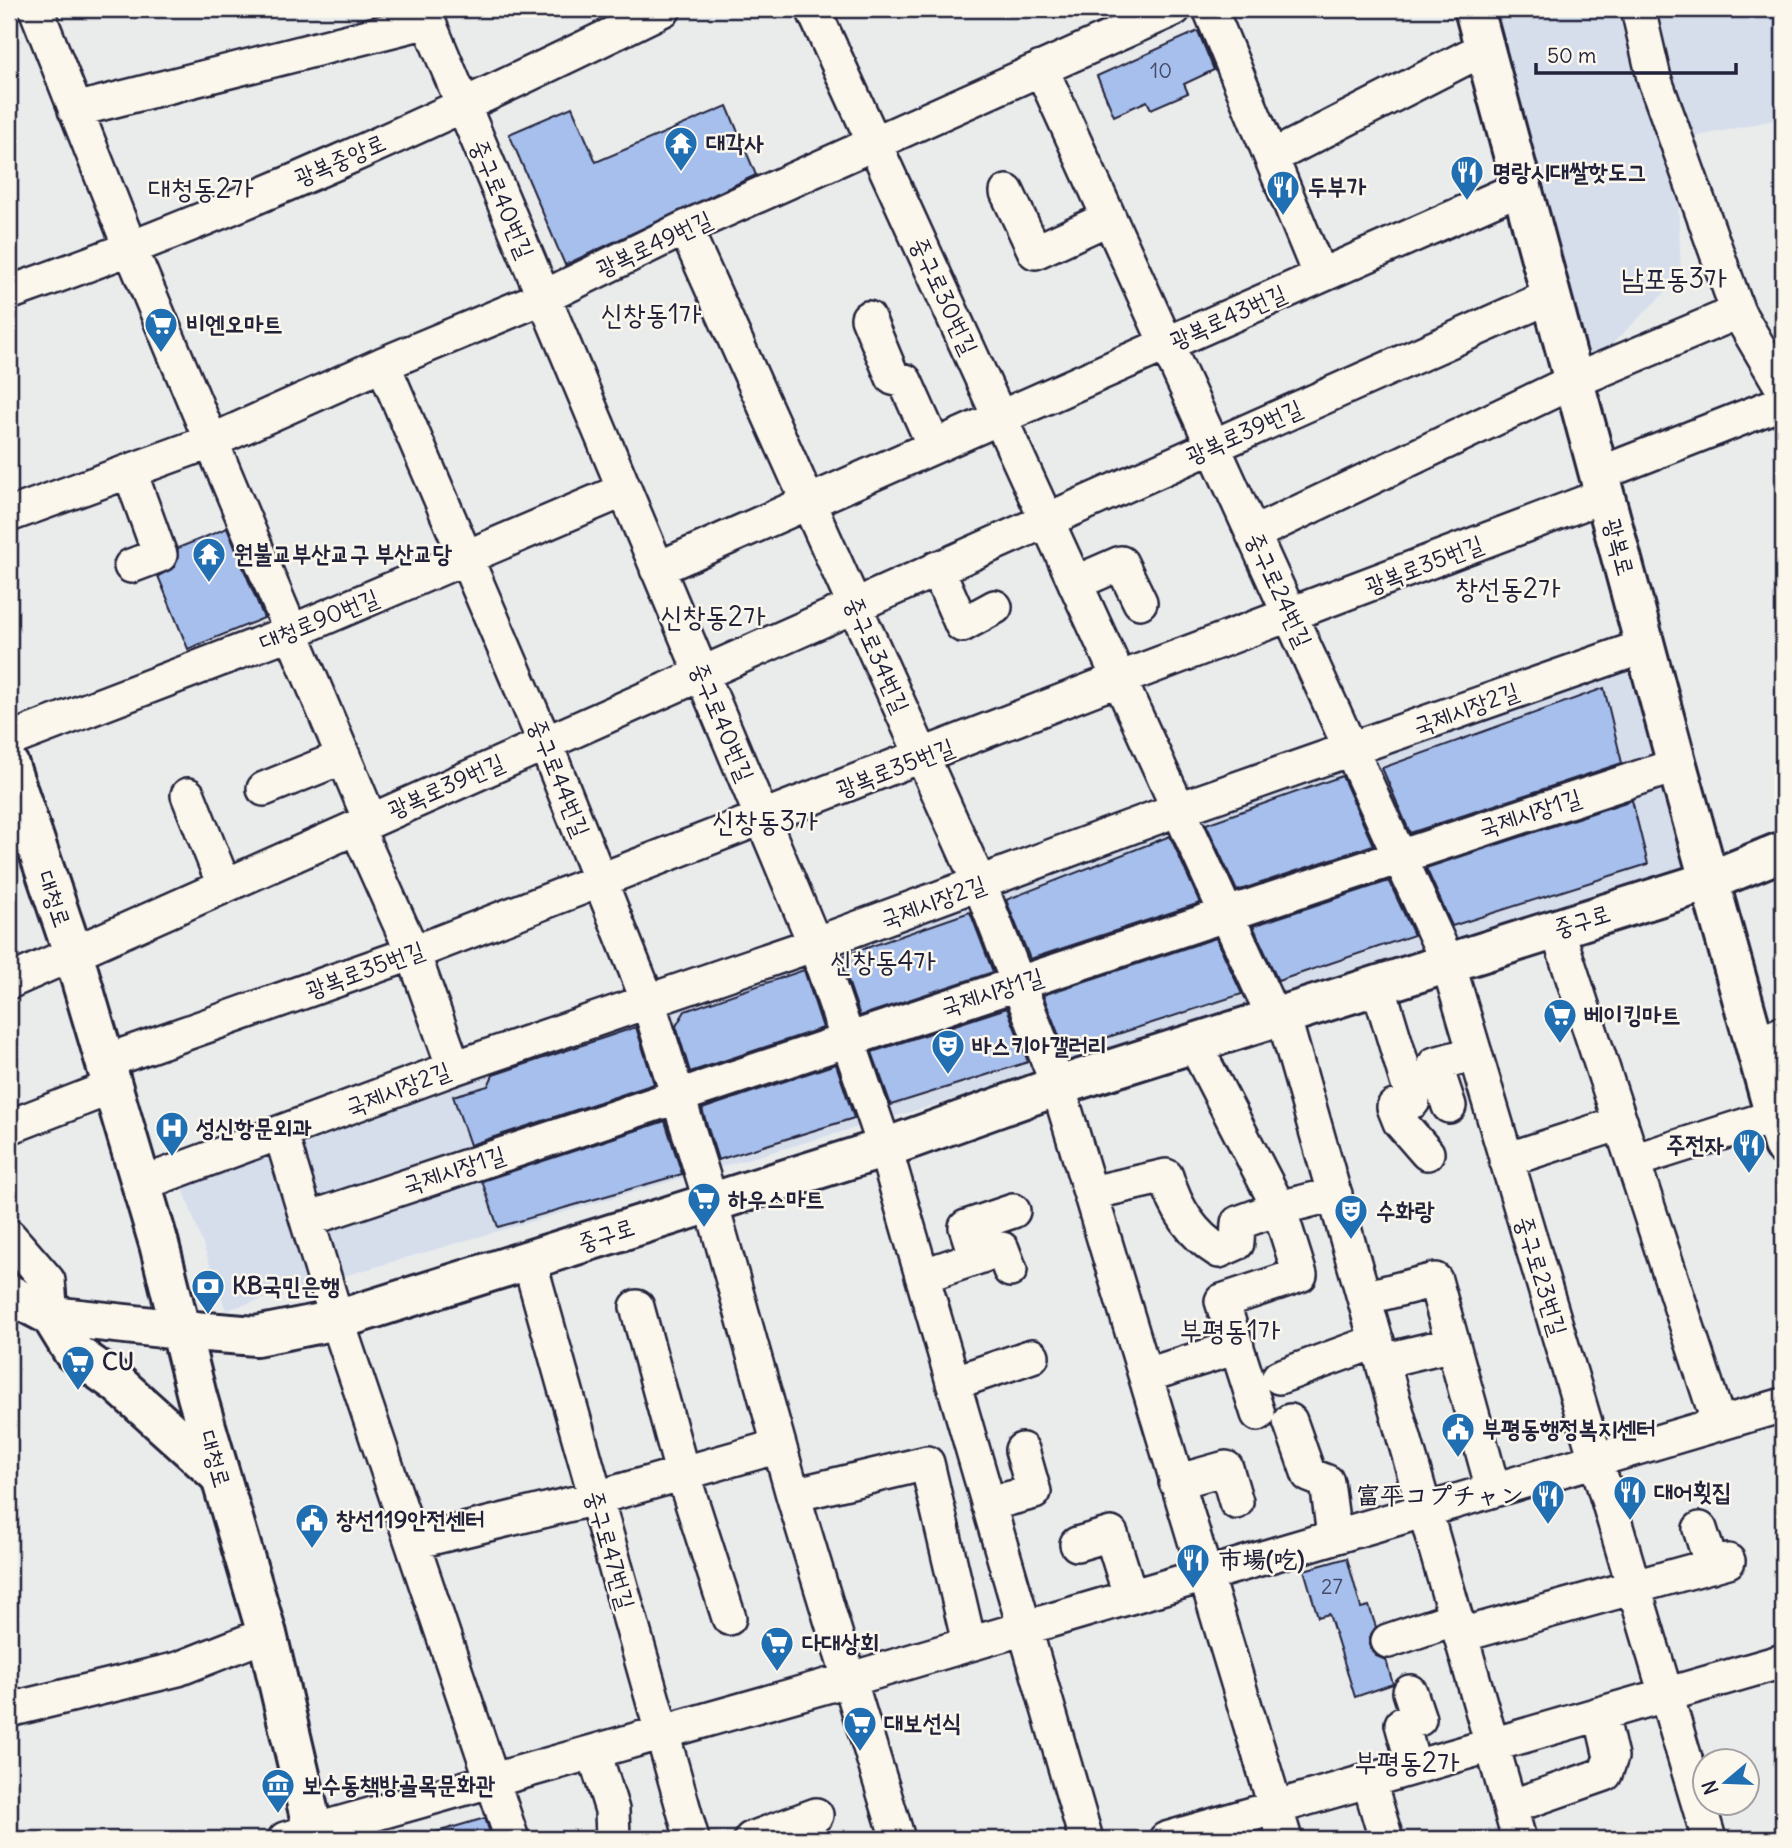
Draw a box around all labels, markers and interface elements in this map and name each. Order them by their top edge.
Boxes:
scale bar [1536,32,1736,76]
text: 50 m [1547,42,1596,69]
house number: 10 [1150,57,1172,84]
temple icon: 대각사 [662,124,700,173]
street label: 광복중앙로 [289,126,390,192]
place label: 대각사 [706,127,764,157]
street label: 중구로40번길 [464,135,541,263]
restaurant icon: 명랑시대쌀핫도그 [1448,153,1486,202]
place label: 명랑시대쌀핫도그 [1492,156,1647,186]
restaurant icon: 두부가 [1264,168,1302,217]
district label: 대청동2가 [148,170,254,206]
place label: 두부가 [1308,171,1367,201]
street label: 광복로49번길 [591,203,716,283]
street label: 중구로30번길 [905,232,985,359]
district label: 남포동3가 [1621,260,1727,296]
street label: 광복로43번길 [1165,277,1290,355]
district label: 신창동1가 [600,296,702,332]
supermarket icon: 비엔오마트 [142,305,180,354]
place label: 비엔오마트 [186,308,283,338]
street label: 광복로39번길 [1181,392,1306,470]
street label: 광복로 [1598,515,1642,579]
street label: 중구로24번길 [1240,527,1320,652]
street label: 광복로35번길 [1360,528,1487,600]
temple icon: 원불교부산교구 부산교당 [190,535,228,584]
place label: 원불교부산교구 부산교당 [234,538,453,568]
district label: 창선동2가 [1455,570,1561,606]
street label: 대청로90번길 [255,582,383,657]
street label: 중구로34번길 [839,592,917,717]
district label: 신창동2가 [660,598,766,634]
street label: 중구로40번길 [684,658,761,786]
street label: 국제시장2길 [1409,675,1522,741]
street label: 중구로44번길 [523,714,597,841]
street label: 광복로35번길 [831,731,958,803]
street label: 광복로39번길 [383,746,508,824]
street label: 국제시장1길 [1475,781,1585,843]
district label: 신창동3가 [712,803,818,839]
street label: 대청로 [31,866,79,931]
street label: 국제시장2길 [876,868,989,934]
street label: 중구로 [1550,897,1614,943]
street label: 광복로35번길 [301,934,428,1004]
district label: 신창동4가 [830,943,936,979]
street label: 국제시장1길 [937,960,1047,1022]
supermarket icon: 베이킹마트 [1541,996,1579,1045]
place label: 베이킹마트 [1584,999,1681,1029]
theatre icon: 바스키아갤러리 [929,1027,967,1076]
place label: 바스키아갤러리 [972,1030,1107,1060]
street label: 국제시장2길 [341,1054,454,1122]
hospital icon: 성신항문외과 [153,1109,191,1158]
place label: 성신항문외과 [196,1112,312,1142]
restaurant icon: 주전자 [1730,1126,1768,1175]
place label: 주전자 [1666,1129,1724,1159]
street label: 국제시장1길 [399,1138,509,1200]
supermarket icon: 하우스마트 [685,1180,723,1229]
place label: 하우스마트 [728,1183,825,1213]
theatre icon: 수화랑 [1332,1192,1370,1241]
place label: 수화랑 [1376,1195,1435,1225]
street label: 중구로 [574,1211,638,1257]
street label: 중구로23번길 [1510,1212,1574,1339]
bank icon: KB국민은행 [189,1267,227,1316]
place label: KB국민은행 [232,1270,340,1300]
district label: 부평동1가 [1179,1312,1281,1348]
supermarket icon: CU [59,1343,97,1392]
place label: CU [102,1346,134,1376]
public building icon: 부평동행정복지센터 [1439,1410,1477,1459]
place label: 부평동행정복지센터 [1482,1413,1656,1443]
street label: 대청로 [194,1427,238,1491]
restaurant icon: 대어횟집 [1611,1473,1649,1522]
place label: 대어횟집 [1654,1476,1731,1506]
restaurant icon: 富平コプチャン [1529,1477,1567,1526]
place label: 富平コプチャン [1356,1480,1524,1510]
street label: 중구로47번길 [580,1487,642,1612]
public building icon: 창선119안전센터 [293,1501,331,1550]
place label: 창선119안전센터 [336,1504,485,1534]
restaurant icon: 市場(吃) [1174,1541,1212,1590]
place label: 市場(吃) [1218,1544,1305,1574]
house number: 27 [1321,1573,1343,1600]
supermarket icon: 다대상회 [758,1624,796,1673]
place label: 다대상회 [802,1627,879,1657]
supermarket icon: 대보선식 [841,1704,879,1753]
place label: 대보선식 [884,1707,961,1737]
district label: 부평동2가 [1354,1744,1460,1780]
north arrow [1690,1746,1760,1816]
museum icon: 보수동책방골목문화관 [259,1766,297,1815]
place label: 보수동책방골목문화관 [302,1769,496,1799]
text: N [1696,1777,1723,1798]

